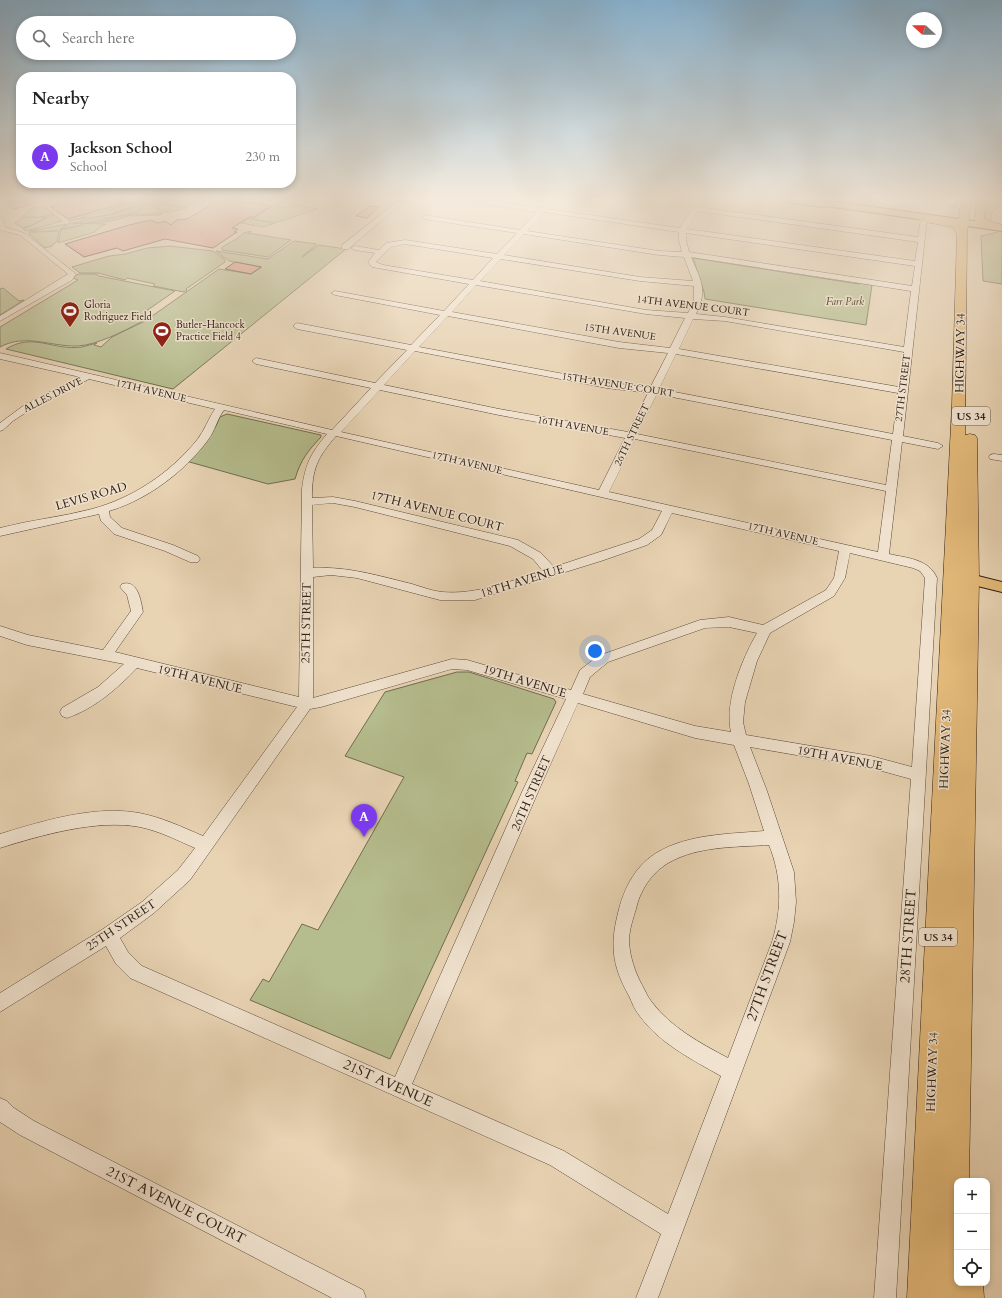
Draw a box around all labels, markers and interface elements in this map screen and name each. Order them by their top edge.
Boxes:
north arrow [906,12,942,48]
search box [16,16,296,60]
icon: search [30,27,52,49]
text: Search here [62,28,135,48]
text: Nearby [32,87,89,110]
text: Jackson School [70,138,173,158]
text: A [40,148,50,166]
text: 230 m [246,148,280,166]
text: School [70,158,107,176]
street label: 14TH AVENUE COURT [636,292,751,320]
park label: Farr Park [826,295,864,309]
place label: Gloria Rodriguez Field [84,298,153,324]
sports icon: Gloria Rodriguez Field [59,300,81,328]
street label: HIGHWAY 34 [951,313,969,393]
place label: Butler-Hancock Practice Field 4 [176,318,246,344]
sports icon: Butler-Hancock Practice Field 4 [151,320,173,348]
street label: 15TH AVENUE [583,320,657,344]
street label: 27TH STREET [892,353,914,422]
street label: 15TH AVENUE COURT [561,369,676,401]
street label: ALLES DRIVE [21,374,85,416]
street label: 17TH AVENUE [114,376,188,406]
street label: 26TH STREET [611,401,653,468]
road number: US 34 [952,407,990,425]
street label: 16TH AVENUE [536,413,610,439]
street label: 17TH AVENUE [430,448,504,478]
street label: LEVIS ROAD [53,478,129,514]
street label: 17TH AVENUE COURT [369,487,505,535]
street label: 17TH AVENUE [746,519,820,549]
street label: 18TH AVENUE [478,561,566,601]
street label: 25TH STREET [297,582,315,664]
your location [585,641,605,661]
street label: 19TH AVENUE [156,661,244,697]
street label: 19TH AVENUE [481,661,569,701]
street label: HIGHWAY 34 [936,709,954,789]
street label: 19TH AVENUE [796,742,884,774]
street label: 26TH STREET [507,753,555,833]
pin: A [351,804,377,837]
street label: 28TH STREET [895,888,921,984]
street label: 25TH STREET [83,896,159,954]
street label: 27TH STREET [742,928,792,1024]
road number: US 34 [919,928,957,946]
street label: HIGHWAY 34 [923,1032,941,1112]
street label: 21ST AVENUE [340,1055,436,1111]
street label: 21ST AVENUE COURT [103,1162,249,1248]
map controls [954,1178,990,1286]
button: + [954,1178,990,1214]
button: − [954,1214,990,1250]
button: locate [954,1250,990,1286]

